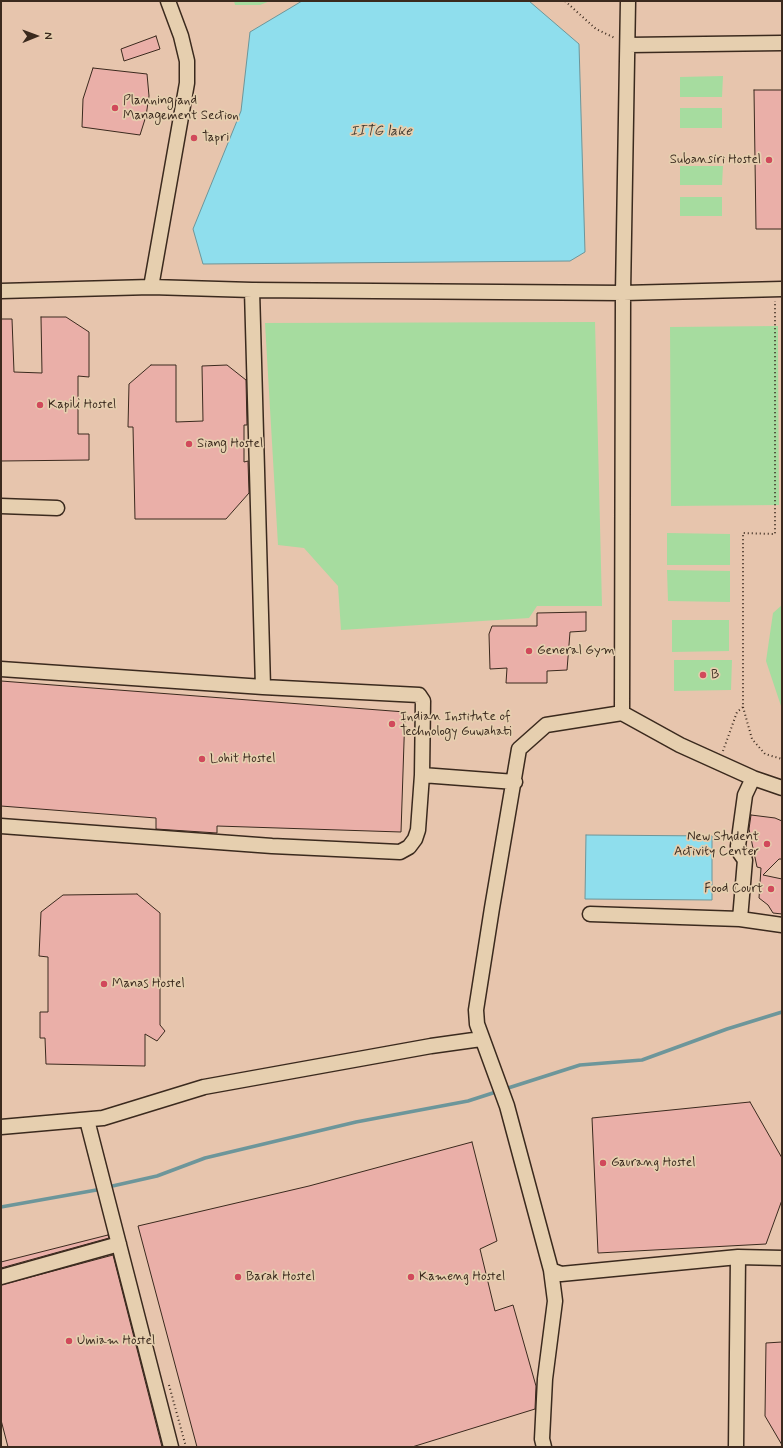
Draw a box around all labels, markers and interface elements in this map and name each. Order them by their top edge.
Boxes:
north arrow [16,16,56,56]
text: N [41,32,55,40]
place label: Planning and Management Section [123,93,239,124]
marker: Planning and Management Section [110,103,120,113]
water label: IITG lake [350,124,412,140]
place label: Tapri [202,130,229,146]
marker: Tapri [189,133,199,143]
place label: Subansiri Hostel [670,152,761,168]
marker: Subansiri Hostel [764,155,774,165]
place label: Kapili Hostel [48,397,116,413]
marker: Kapili Hostel [35,400,45,410]
place label: Siang Hostel [197,436,263,452]
marker: Siang Hostel [184,439,194,449]
place label: General Gym [537,643,615,659]
marker: General Gym [524,646,534,656]
place label: B [711,667,719,683]
marker: B [698,670,708,680]
place label: Indian Institute of Technology Guwahati [400,709,512,740]
marker: Indian Institute of Technology Guwahati [387,719,397,729]
place label: Lohit Hostel [210,751,275,767]
marker: Lohit Hostel [197,754,207,764]
place label: New Student Activity Center [674,829,759,860]
marker: New Student Activity Center [762,839,772,849]
place label: Food Court [704,881,763,897]
marker: Food Court [766,884,776,894]
place label: Manas Hostel [112,976,185,992]
marker: Manas Hostel [99,979,109,989]
place label: Gaurang Hostel [611,1155,695,1171]
marker: Gaurang Hostel [598,1158,608,1168]
place label: Barak Hostel [246,1269,315,1285]
place label: Kameng Hostel [419,1269,505,1285]
marker: Barak Hostel [233,1272,243,1282]
marker: Kameng Hostel [406,1272,416,1282]
place label: Umiam Hostel [77,1333,155,1349]
marker: Umiam Hostel [64,1336,74,1346]

